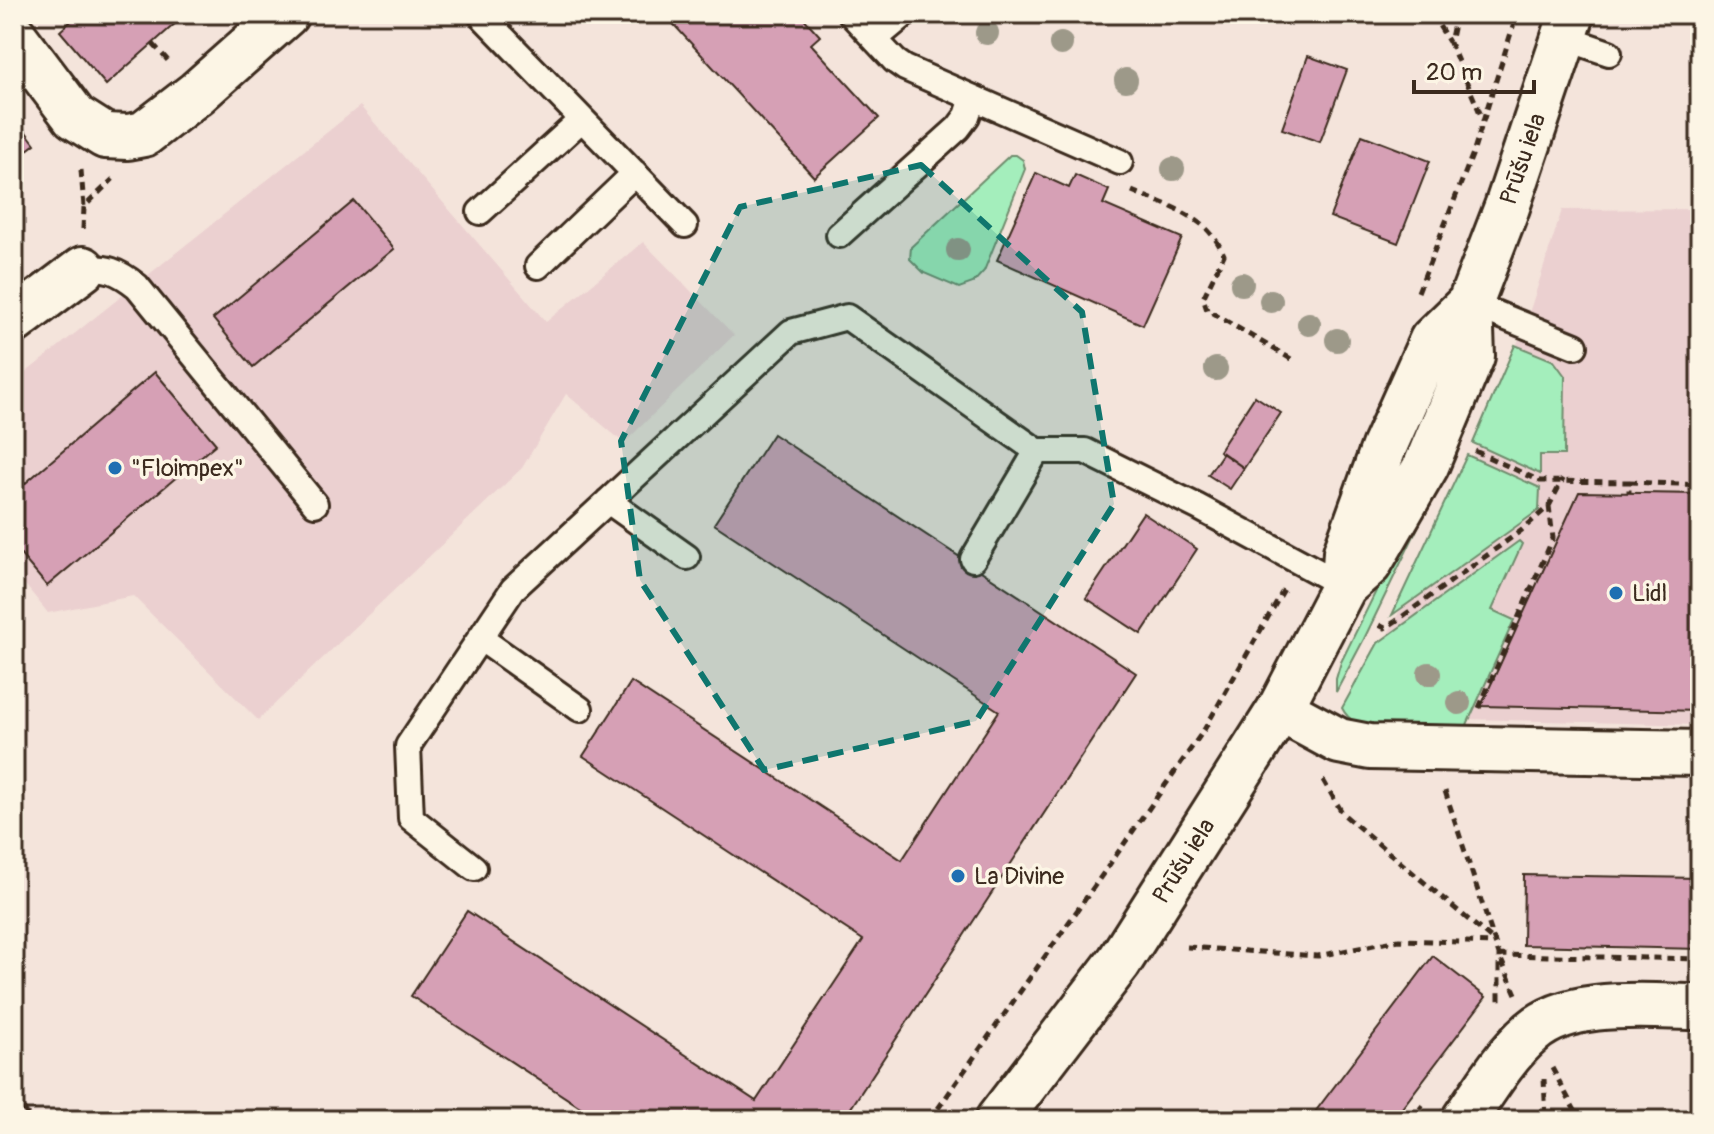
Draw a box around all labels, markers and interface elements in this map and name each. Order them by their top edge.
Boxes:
scale bar [1414,44,1534,94]
text: 20 m [1426,58,1482,87]
street label: Prūšu iela [1494,109,1552,209]
place label: "Floimpex" [131,454,244,483]
marker: "Floimpex" [106,459,124,477]
place label: Lidl [1632,579,1667,608]
marker: Lidl [1607,584,1625,602]
street label: Prūšu iela [1147,813,1221,909]
place label: La Divine [974,862,1064,891]
marker: La Divine [949,867,967,885]

